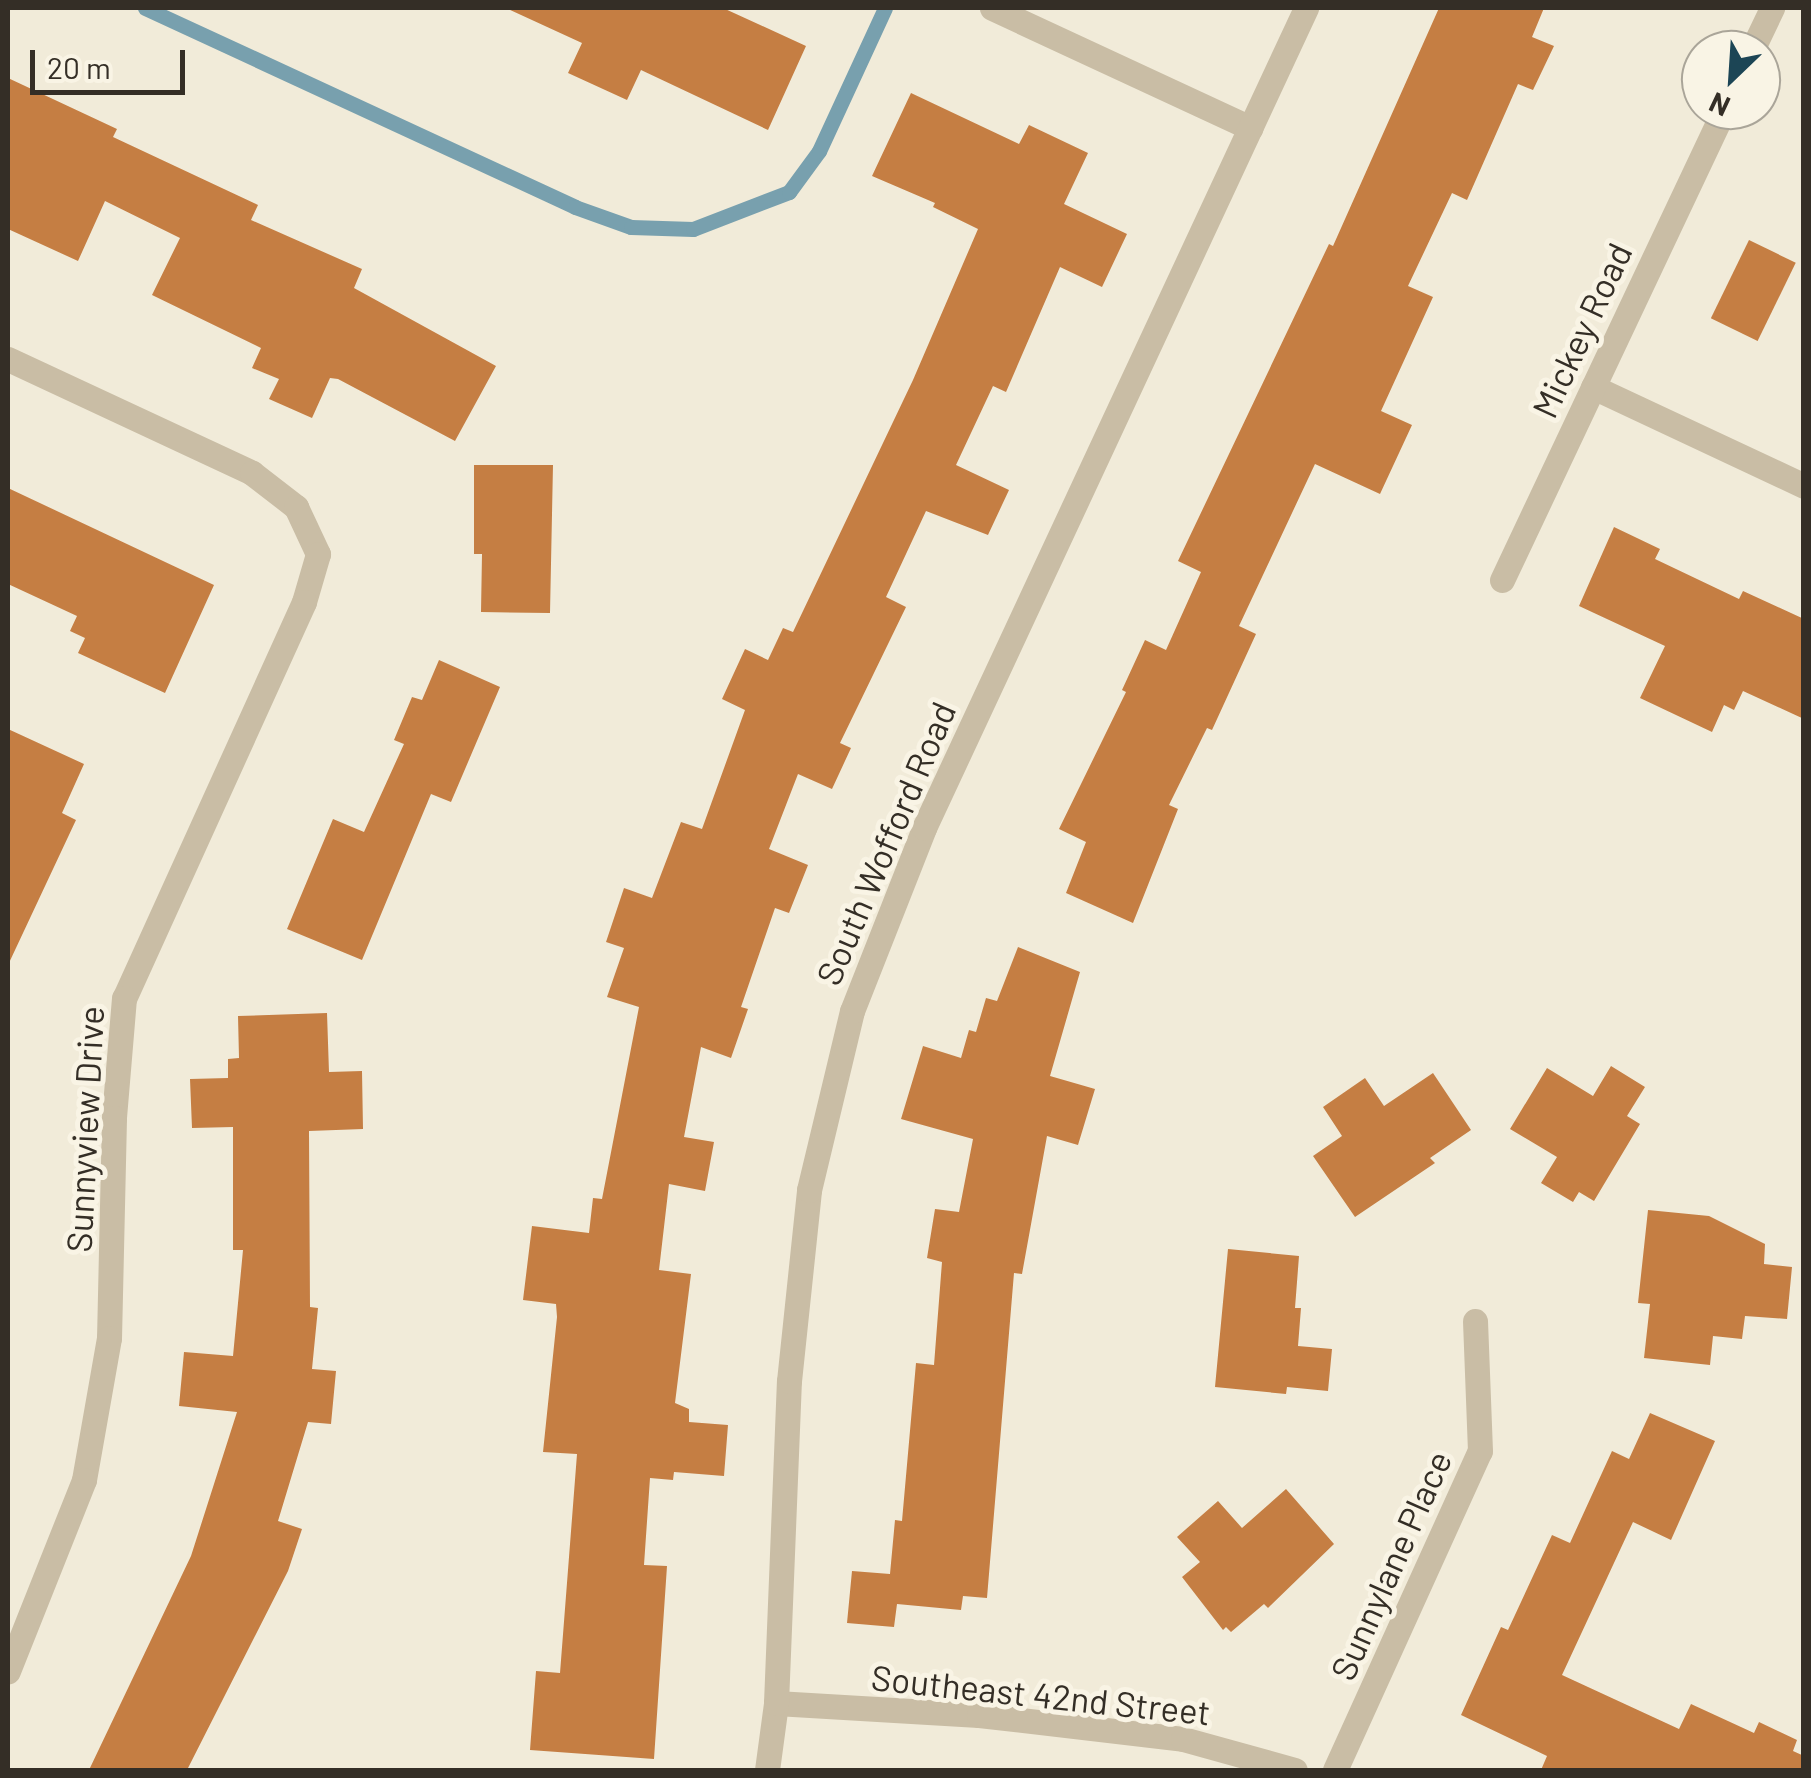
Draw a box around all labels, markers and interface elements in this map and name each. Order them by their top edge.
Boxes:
scale bar [35,30,190,92]
north arrow [1681,30,1781,130]
text: 20 m [47,49,111,85]
text: N [1704,86,1735,125]
street label: Mickey Road [1522,236,1640,424]
street label: South Wofford Road [806,695,964,991]
street label: Sunnyview Drive [57,1005,111,1253]
street label: Sunnylane Place [1321,1444,1459,1686]
street label: Southeast 42nd Street [869,1655,1213,1733]

